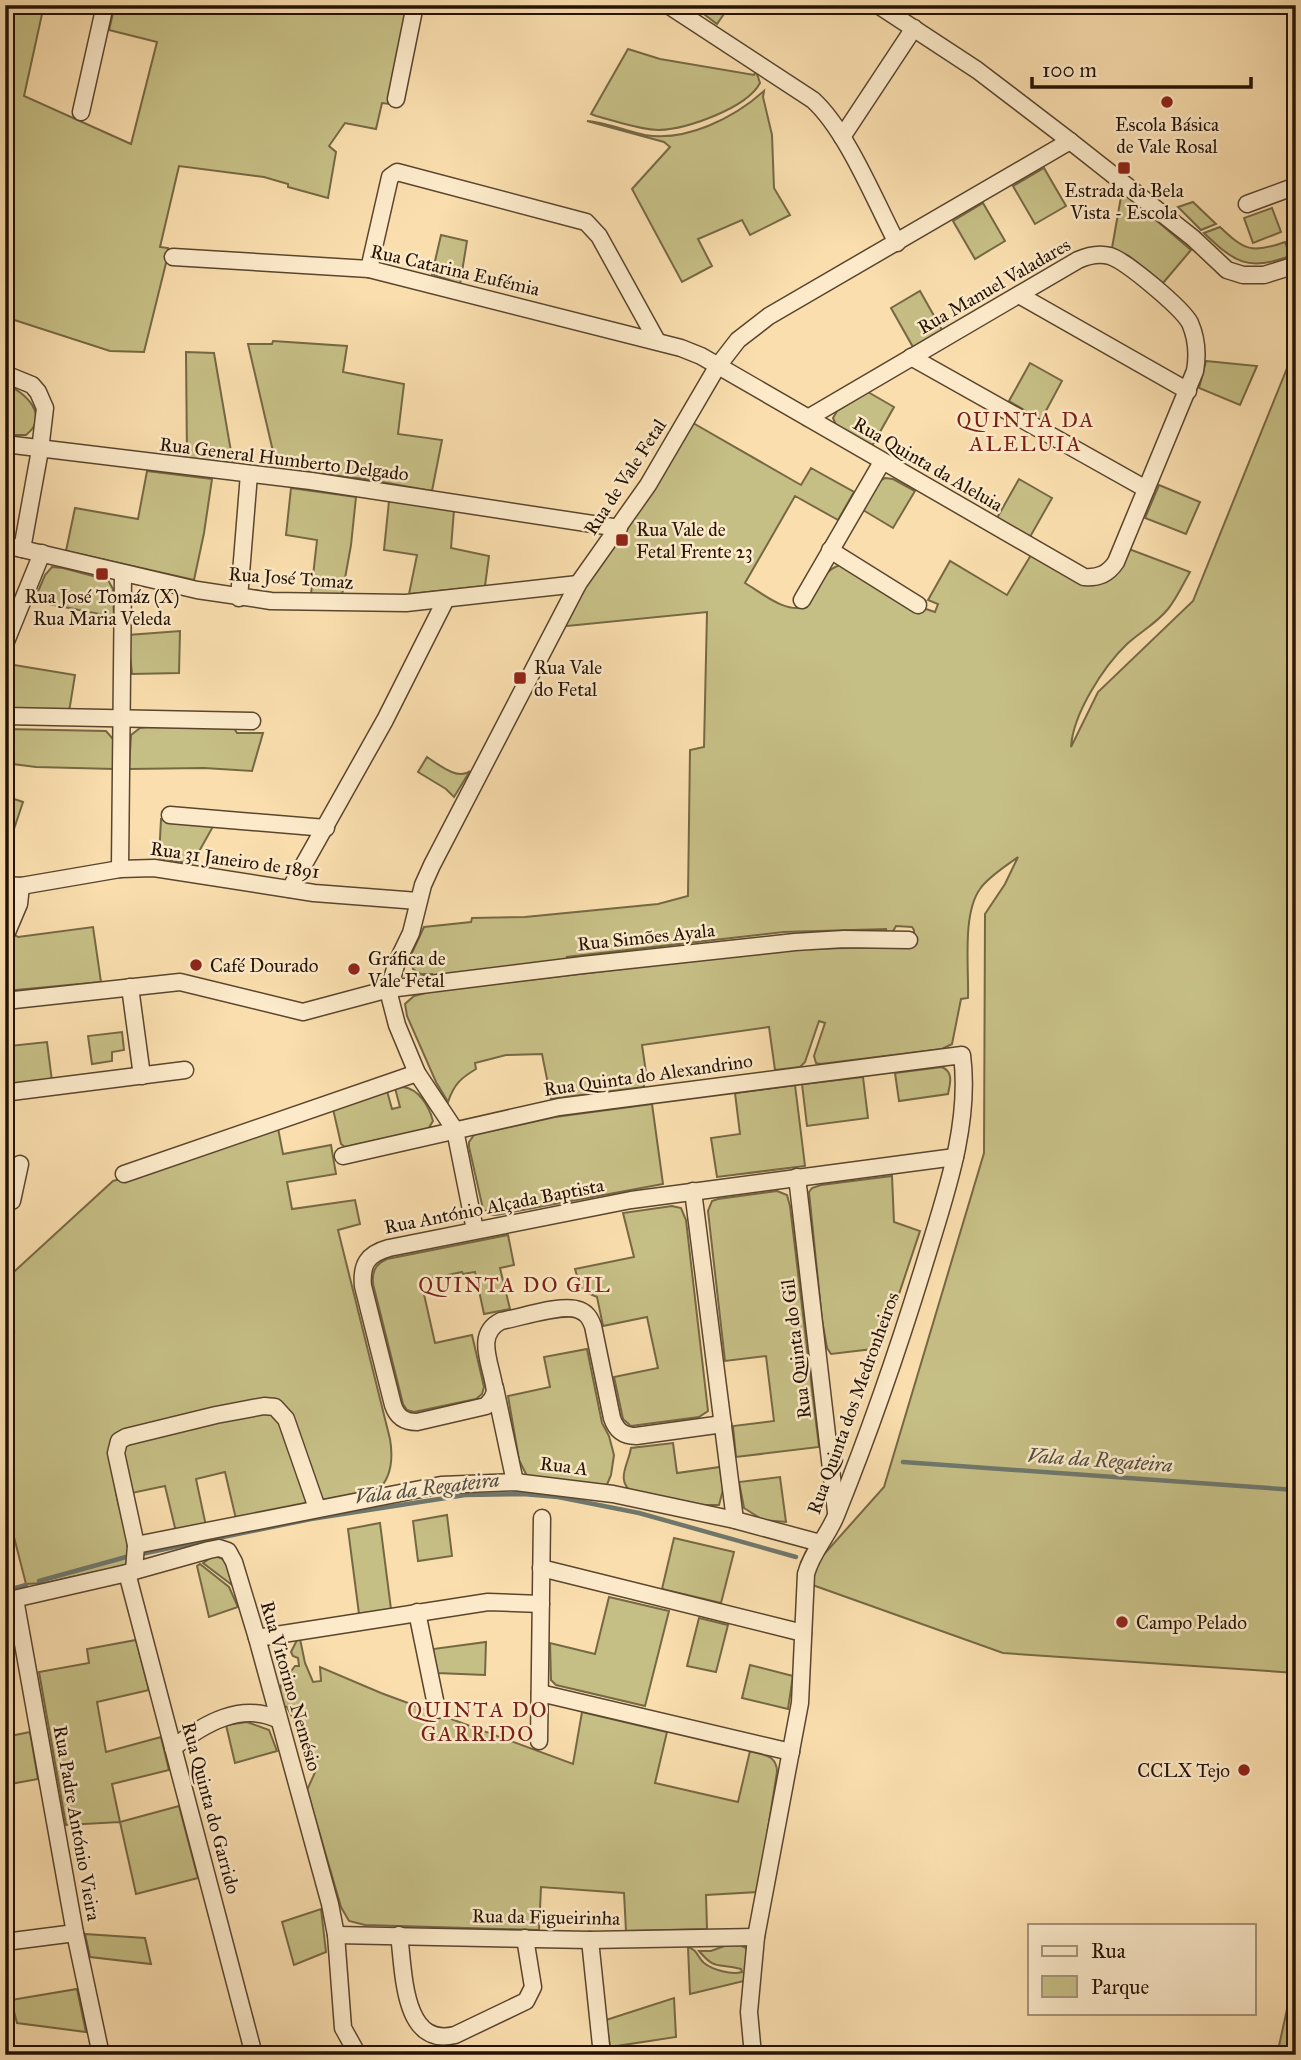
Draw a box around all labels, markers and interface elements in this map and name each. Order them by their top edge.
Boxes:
scale bar [1032,46,1250,90]
text: 100 m [1042,57,1097,83]
marker: Escola Básica de Vale Rosal [1159,94,1175,110]
place label: Escola Básica de Vale Rosal [1115,113,1220,158]
marker: Estrada da Bela Vista - Escola [1116,160,1132,176]
place label: Estrada da Bela Vista - Escola [1064,179,1185,224]
street label: Rua Manuel Valadares [913,233,1075,339]
street label: Rua Catarina Eufémia [368,239,543,301]
district label: QUINTA DA ALELUIA [956,407,1096,457]
street label: Rua Quinta da Aleluia [849,412,1008,517]
street label: Rua de Vale Fetal [579,414,672,539]
street label: Rua General Humberto Delgado [158,432,410,487]
place label: Rua Vale de Fetal Frente 23 [636,518,753,563]
marker: Rua Vale de Fetal Frente 23 [614,532,630,548]
street label: Rua José Tomaz [228,562,354,595]
marker: Rua José Tomáz (X) Rua Maria Veleda [94,566,110,582]
place label: Rua José Tomáz (X) Rua Maria Veleda [24,585,180,630]
place label: Rua Vale do Fetal [534,656,602,701]
marker: Rua Vale do Fetal [512,670,528,686]
street label: Rua 31 Janeiro de 1891 [149,837,321,884]
street label: Rua Simões Ayala [576,918,717,956]
place label: Gráfica de Vale Fetal [367,947,446,992]
place label: Café Dourado [210,954,319,977]
marker: Café Dourado [188,957,204,973]
marker: Gráfica de Vale Fetal [346,961,362,977]
street label: Rua Quinta do Alexandrino [542,1049,754,1101]
street label: Rua António Alçada Baptista [382,1173,607,1239]
district label: QUINTA DO GIL [418,1272,612,1298]
street label: Rua Quinta do Gil [776,1277,816,1420]
street label: Rua Quinta dos Medronheiros [802,1289,904,1517]
water label: Vala da Regateira [1026,1442,1174,1478]
street label: Rua A [539,1452,590,1480]
water label: Vala da Regateira [353,1466,501,1510]
street label: Rua Vitorino Nemésio [256,1598,326,1774]
place label: Campo Pelado [1136,1611,1247,1634]
marker: Campo Pelado [1114,1614,1130,1630]
district label: QUINTA DO GARRIDO [407,1697,549,1747]
street label: Rua Quinta do Garrido [177,1719,245,1897]
street label: Rua Padre António Vieira [48,1724,106,1923]
place label: CCLX Tejo [1137,1759,1230,1782]
marker: CCLX Tejo [1236,1762,1252,1778]
street label: Rua da Figueirinha [472,1904,621,1931]
legend [1028,1924,1256,2014]
text: Rua [1091,1938,1126,1964]
text: Parque [1091,1974,1150,2000]

